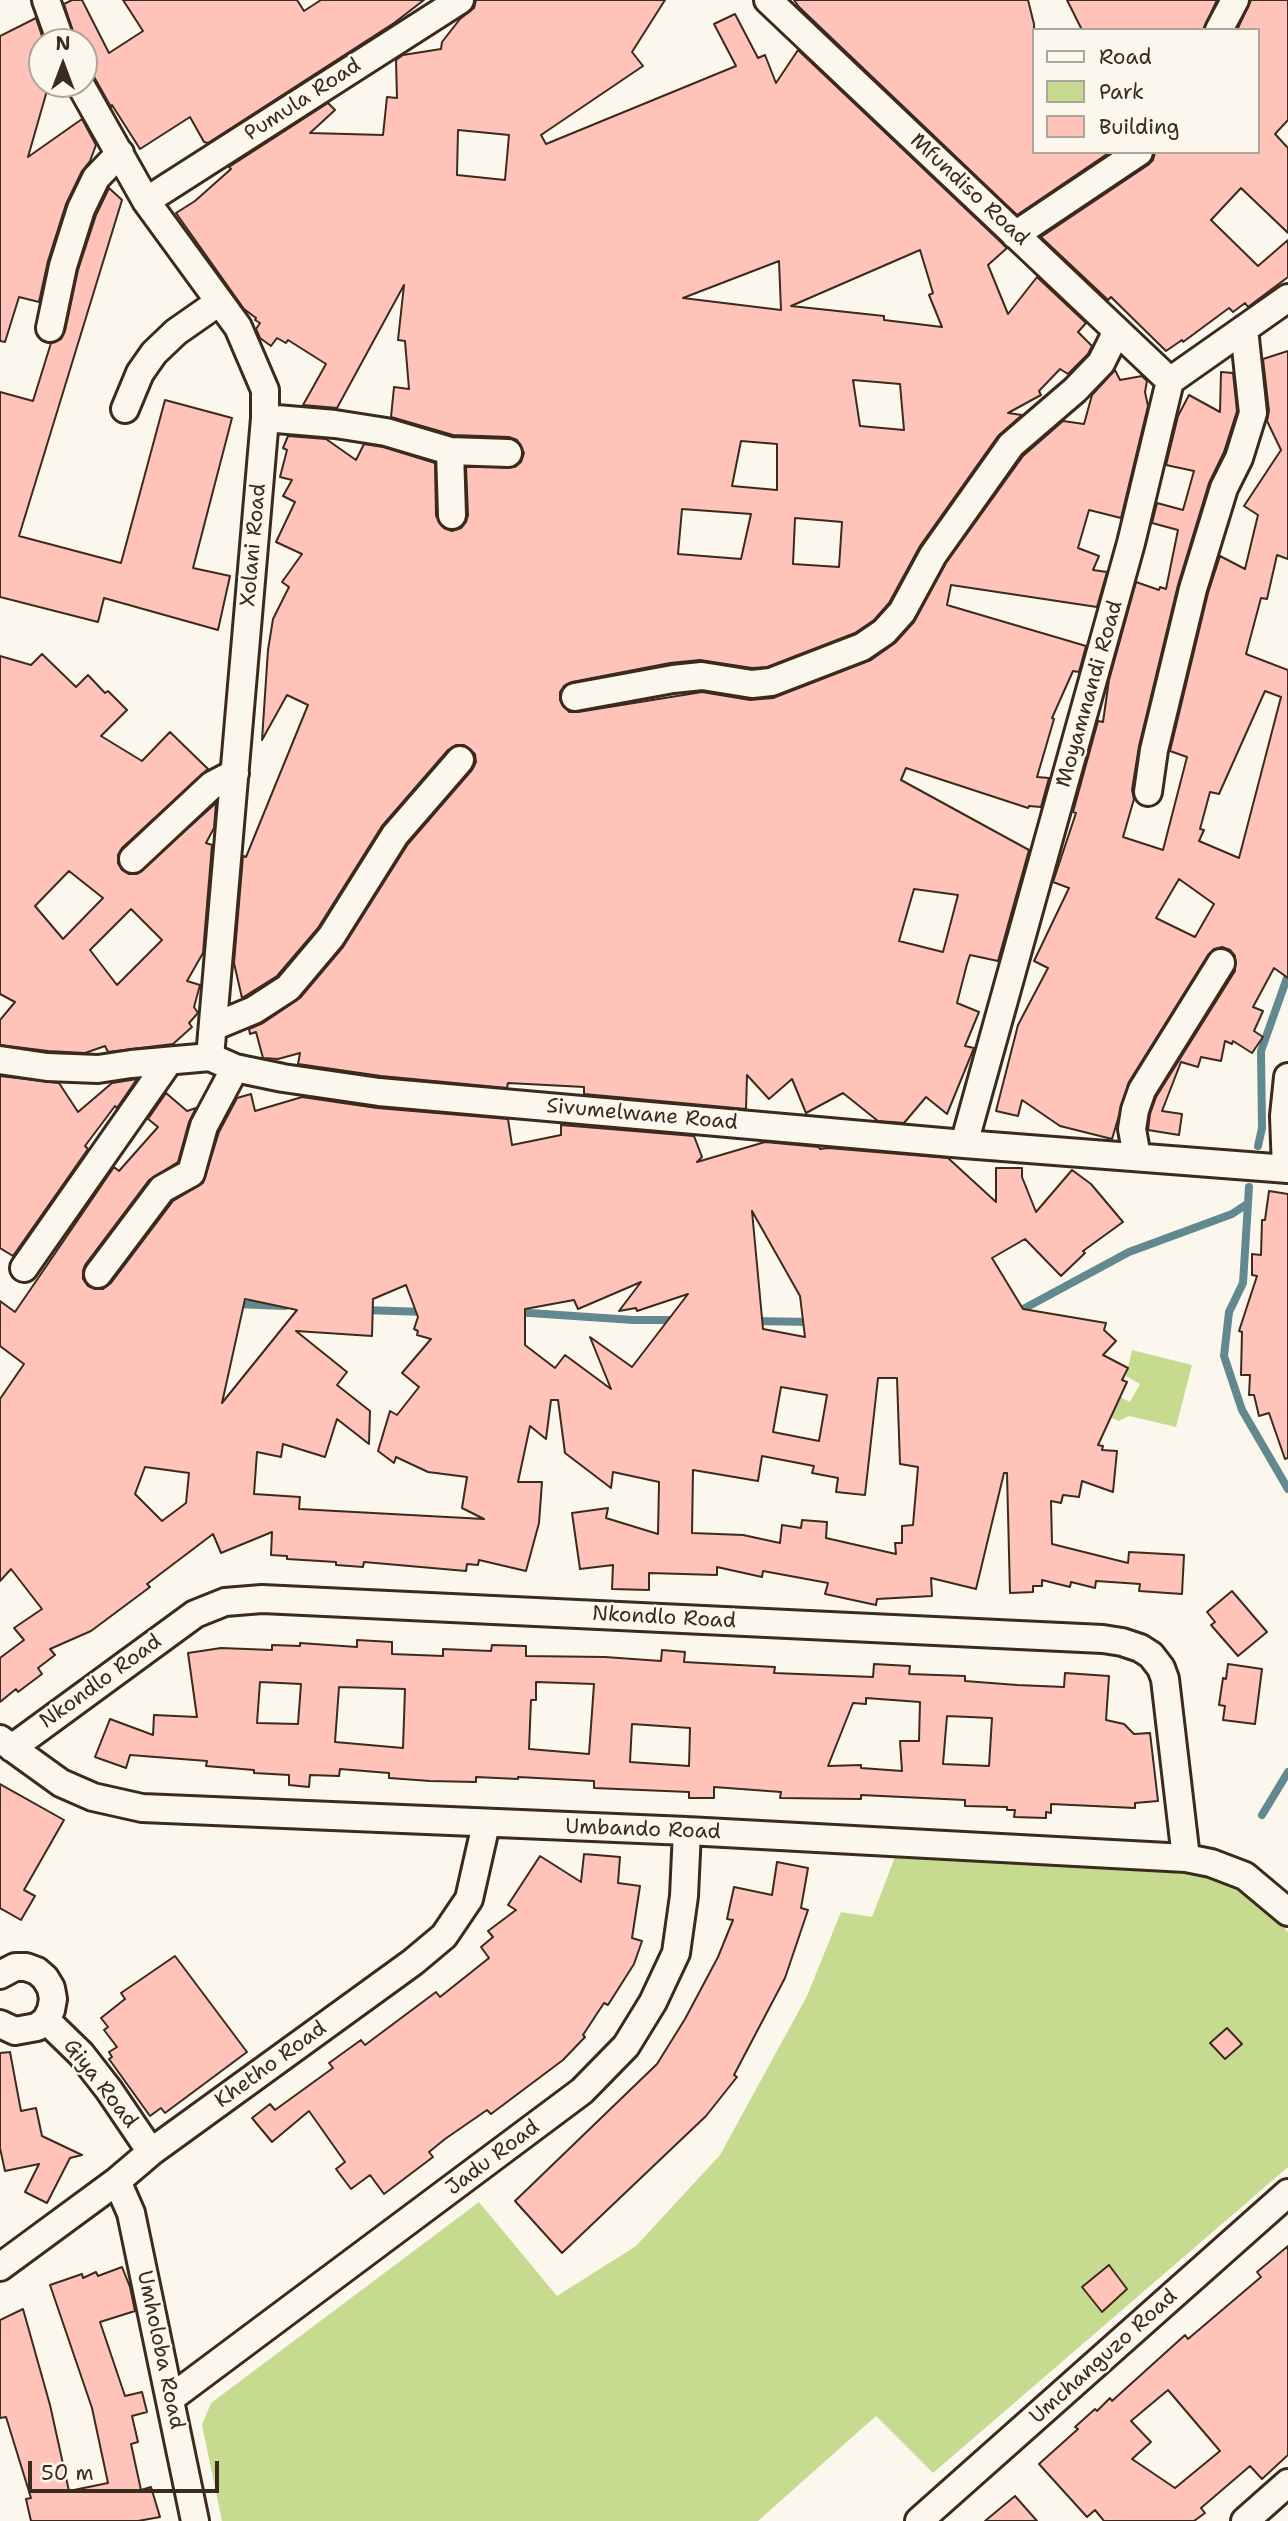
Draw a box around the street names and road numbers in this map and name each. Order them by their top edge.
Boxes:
street label: Pumula Road [240,53,366,147]
street label: Mfundiso Road [904,128,1034,252]
street label: Xolani Road [236,482,272,608]
street label: Moyamnandi Road [1051,598,1129,790]
street label: Sivumelwane Road [545,1094,739,1136]
street label: Nkondlo Road [591,1602,737,1634]
street label: Nkondlo Road [35,1629,167,1735]
street label: Umbando Road [565,1815,721,1845]
street label: Khetho Road [210,2016,332,2114]
street label: Giya Road [57,2034,143,2134]
street label: Jadu Road [441,2115,545,2201]
street label: Umholoba Road [131,2269,189,2431]
street label: Umchanguzo Road [1025,2284,1183,2430]

